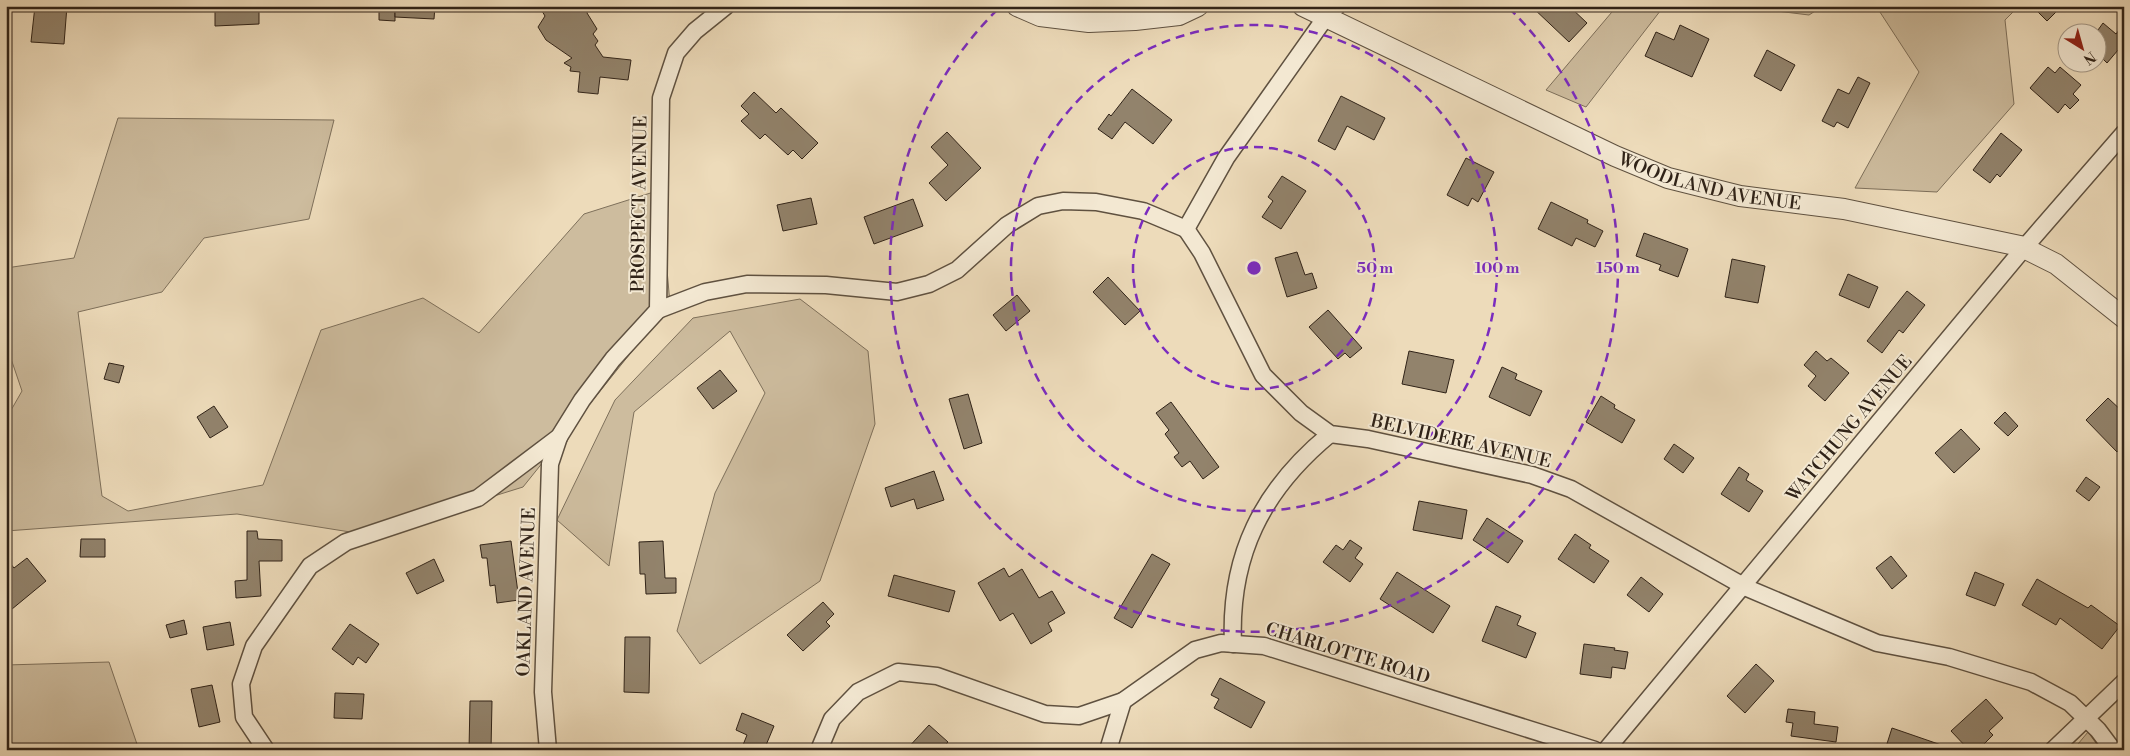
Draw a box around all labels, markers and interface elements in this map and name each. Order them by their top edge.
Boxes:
north arrow [2058,22,2108,72]
text: N [2079,47,2099,68]
street label: PROSPECT AVENUE [626,115,653,293]
street label: WOODLAND AVENUE [1614,147,1802,216]
centre of rings [1245,259,1263,277]
text: 50 m [1357,259,1393,278]
text: 100 m [1475,259,1520,278]
text: 150 m [1596,259,1640,278]
street label: WATCHUNG AVENUE [1781,350,1917,507]
street label: BELVIDERE AVENUE [1367,409,1553,473]
street label: OAKLAND AVENUE [512,507,541,677]
street label: CHARLOTTE ROAD [1263,617,1433,689]

